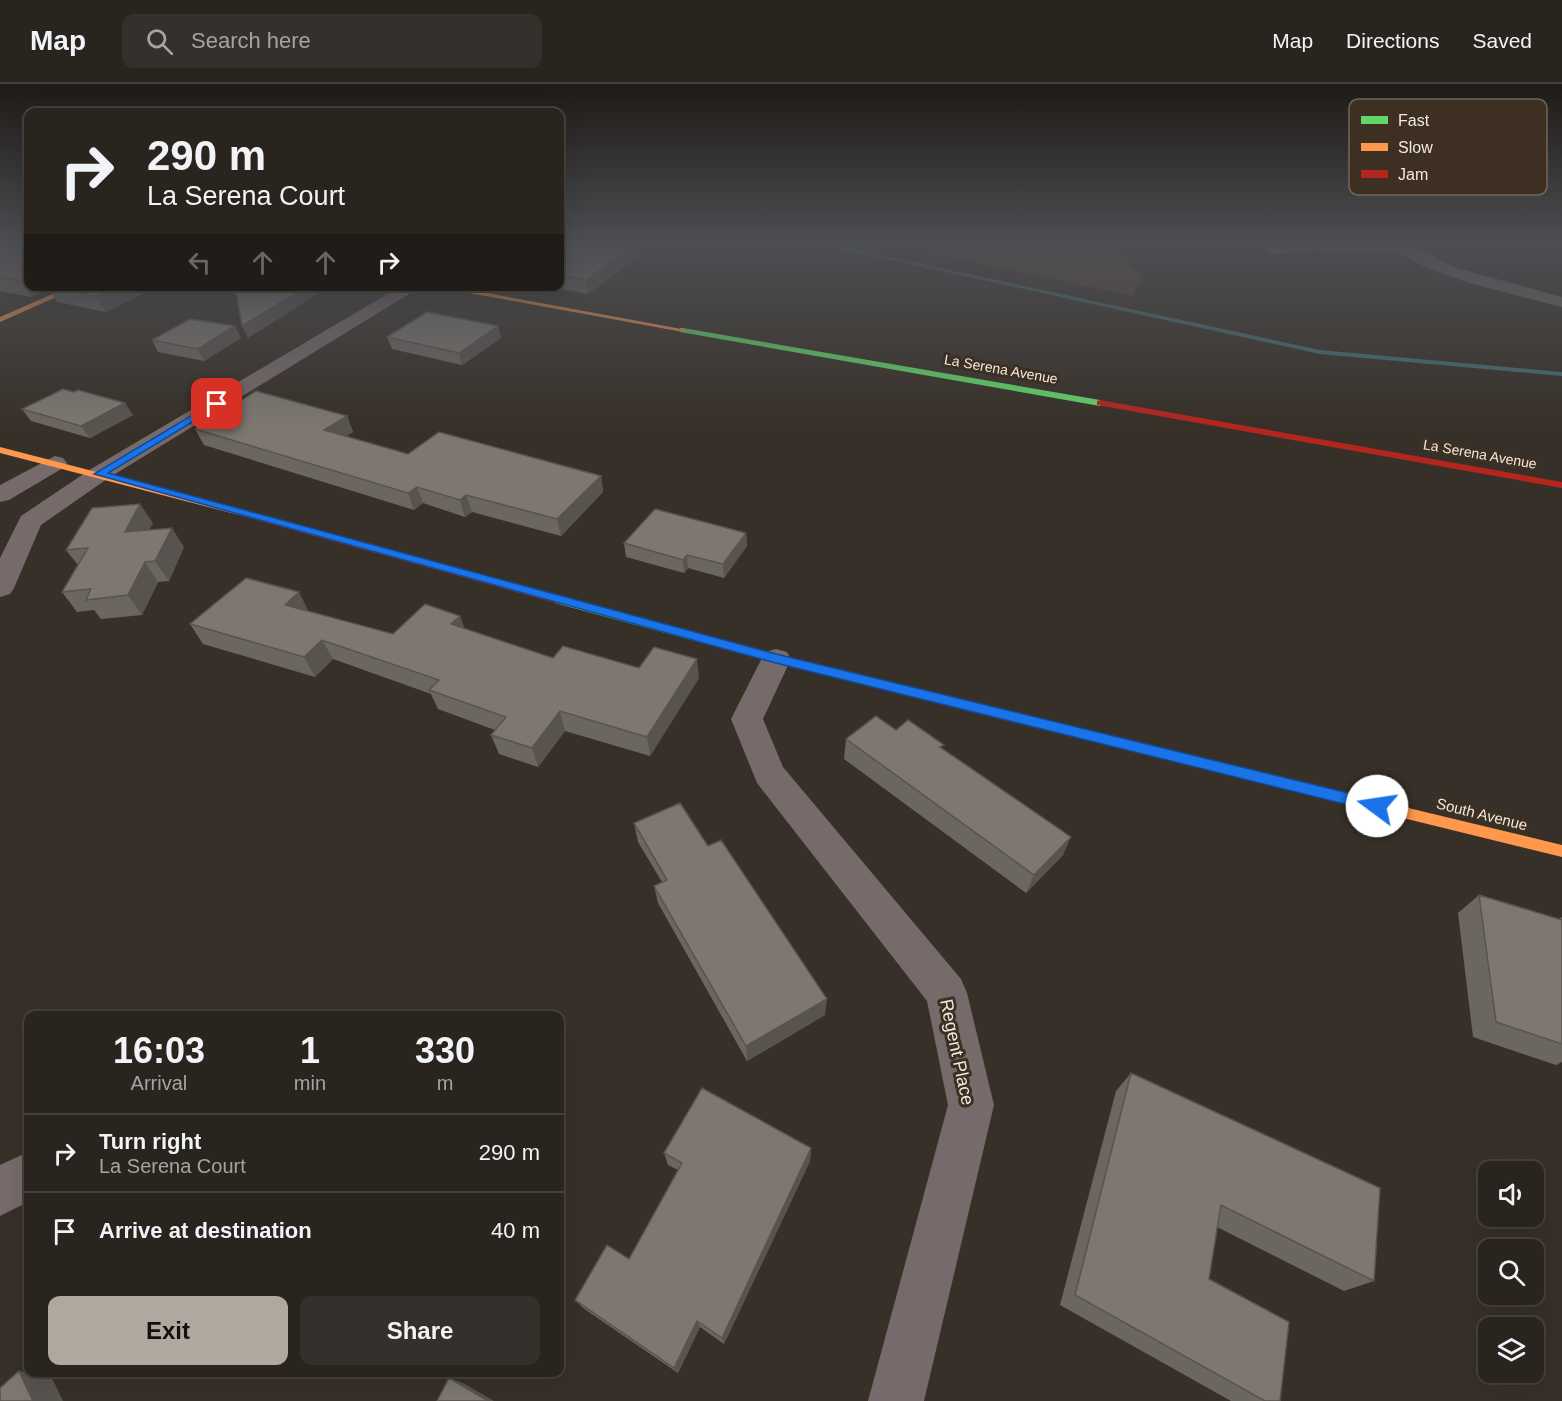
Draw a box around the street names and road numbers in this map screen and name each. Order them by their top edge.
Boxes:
street label: La Serena Avenue [943,351,1059,387]
street label: La Serena Avenue [1422,436,1538,472]
street label: South Avenue [1435,794,1529,834]
street label: Regent Place [936,997,978,1107]

